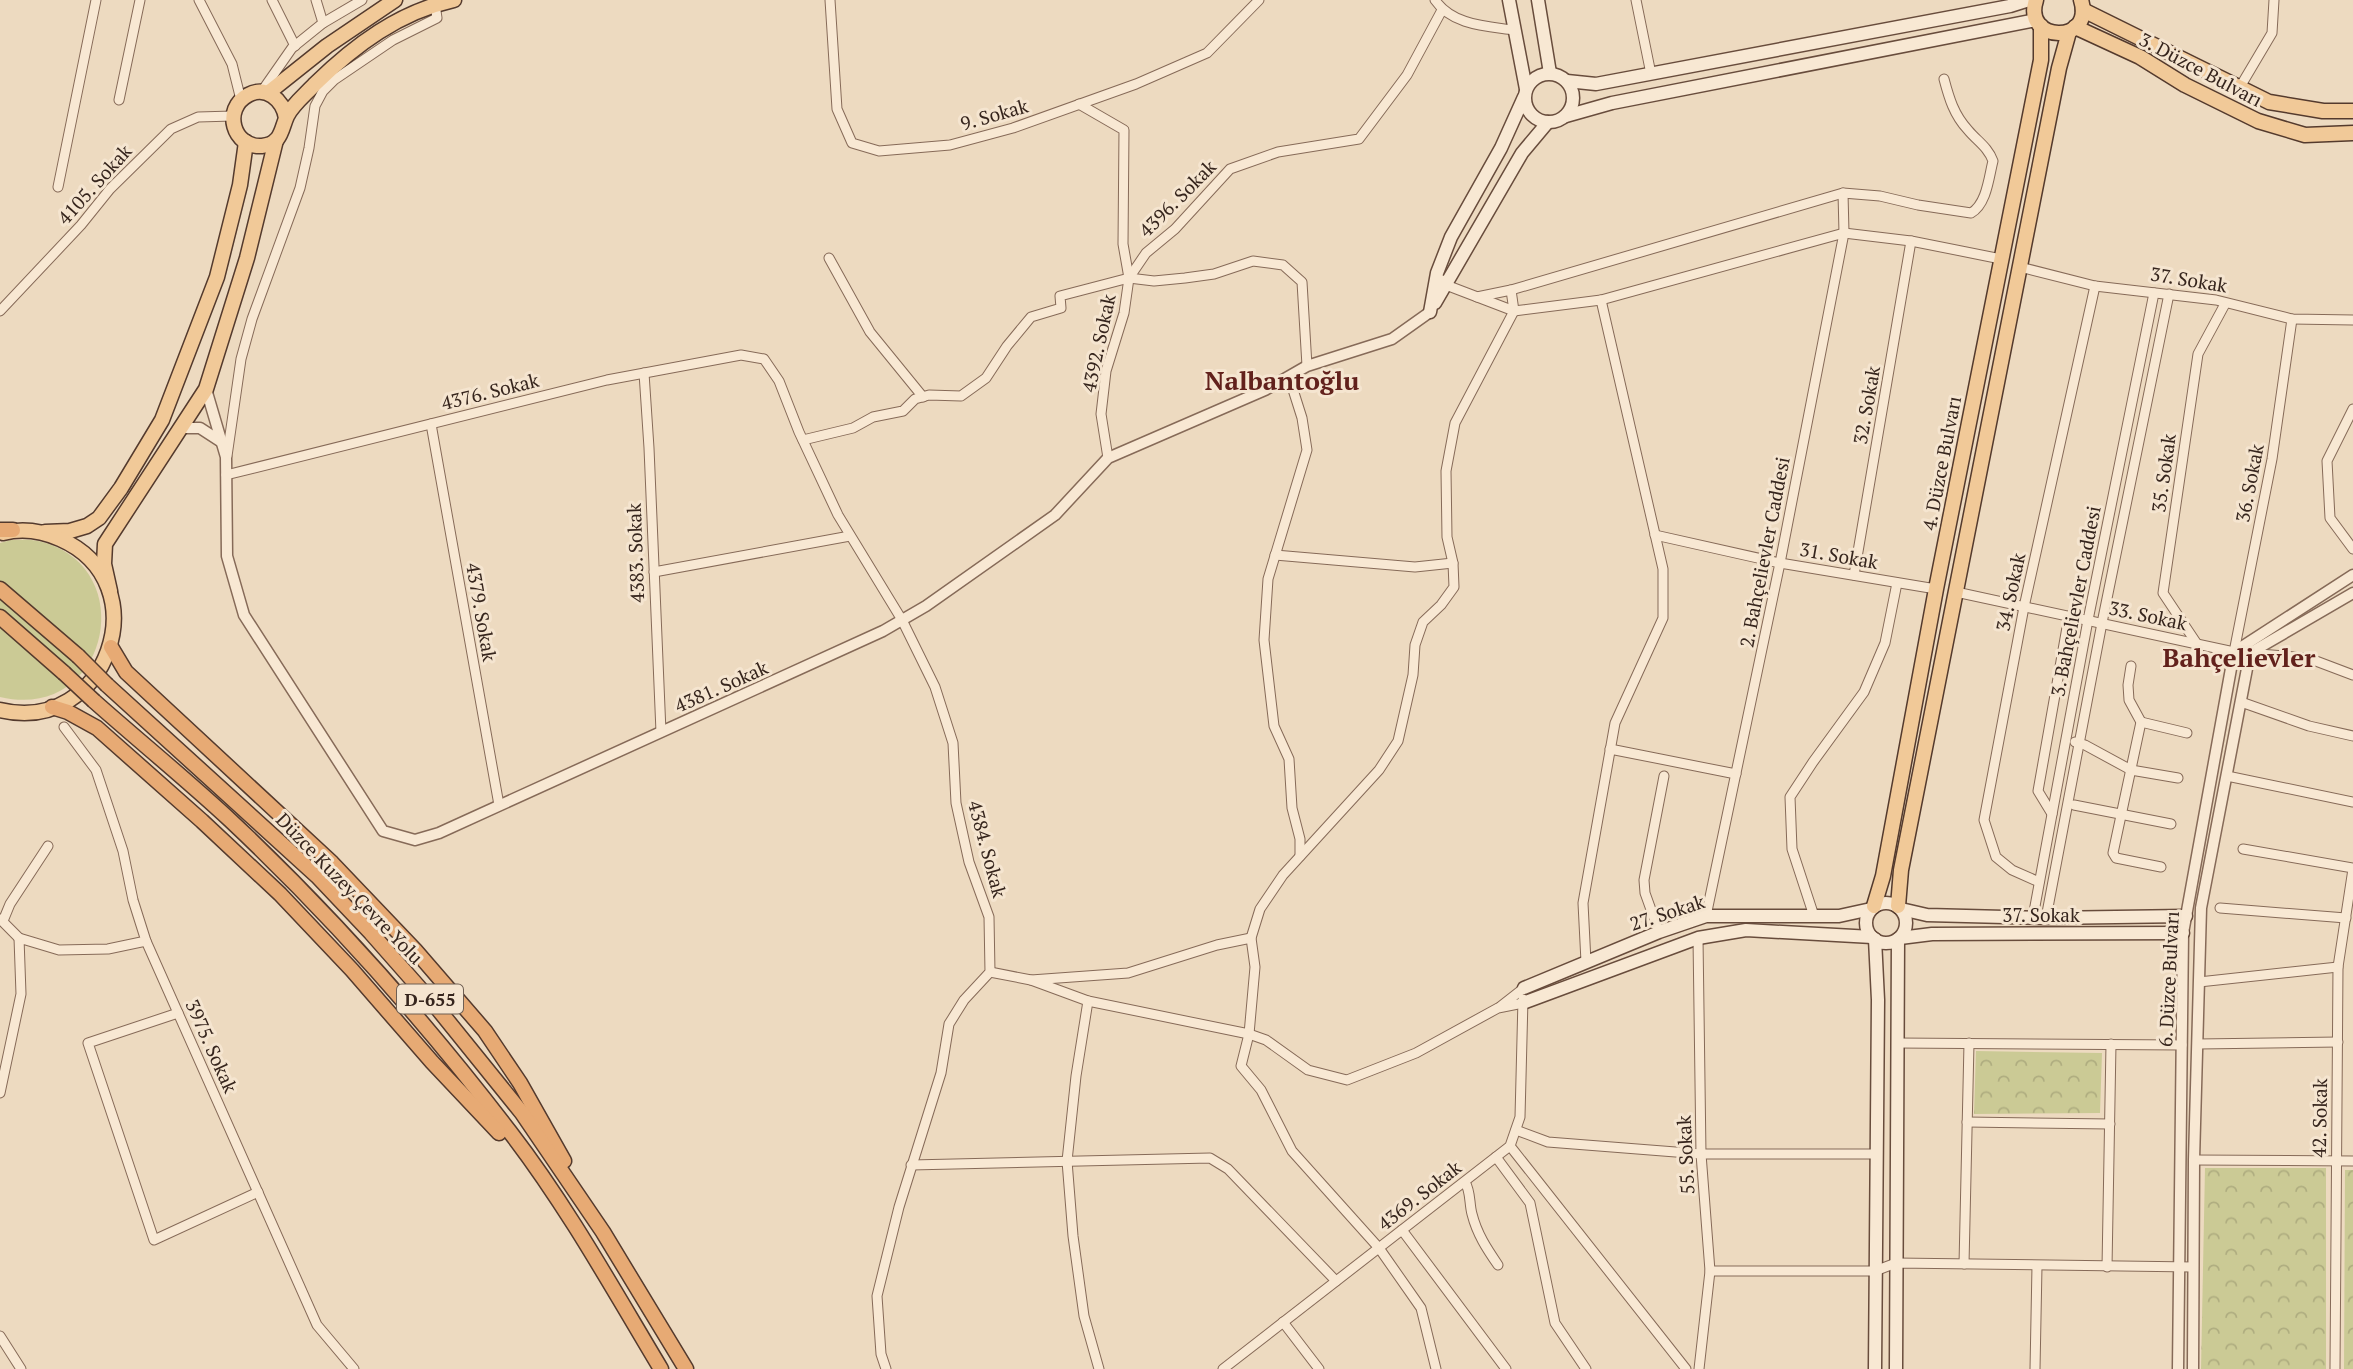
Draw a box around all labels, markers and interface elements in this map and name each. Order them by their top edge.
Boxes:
street label: 3. Düzce Bulvarı [2135,26,2267,112]
street label: 9. Sokak [957,92,1031,136]
street label: 4105. Sokak [51,138,137,229]
street label: 4396. Sokak [1133,154,1221,242]
street label: 37. Sokak [2149,261,2229,297]
street label: 4392. Sokak [1075,292,1121,394]
district label: Nalbantoğlu [1205,363,1359,397]
street label: 32. Sokak [1847,364,1885,446]
street label: 4376. Sokak [439,367,542,415]
street label: 4. Düzce Bulvarı [1916,394,1966,532]
street label: 35. Sokak [2145,432,2181,514]
street label: 36. Sokak [2229,442,2269,524]
street label: 2. Bahçelievler Caddesi [1733,455,1795,649]
street label: 4383. Sokak [621,503,649,603]
street label: 3. Bahçelievler Caddesi [2044,504,2106,698]
street label: 31. Sokak [1798,536,1880,574]
street label: 34. Sokak [1990,550,2031,633]
street label: 4379. Sokak [461,561,503,663]
street label: 33. Sokak [2107,595,2190,636]
district label: Bahçelievler [2163,640,2316,674]
street label: 4381. Sokak [670,654,772,718]
street label: 4384. Sokak [963,798,1013,901]
street label: Düzce Kuzey Çevre Yolu [271,807,429,969]
street label: 27. Sokak [1626,888,1708,936]
street label: 37. Sokak [2002,902,2080,927]
street label: 6. Düzce Bulvarı [2152,910,2184,1048]
road number: D-655 [397,984,463,1014]
street label: 3975. Sokak [180,995,244,1097]
street label: 42. Sokak [2306,1078,2332,1158]
street label: 55. Sokak [1670,1115,1700,1195]
street label: 4369. Sokak [1372,1154,1466,1235]

